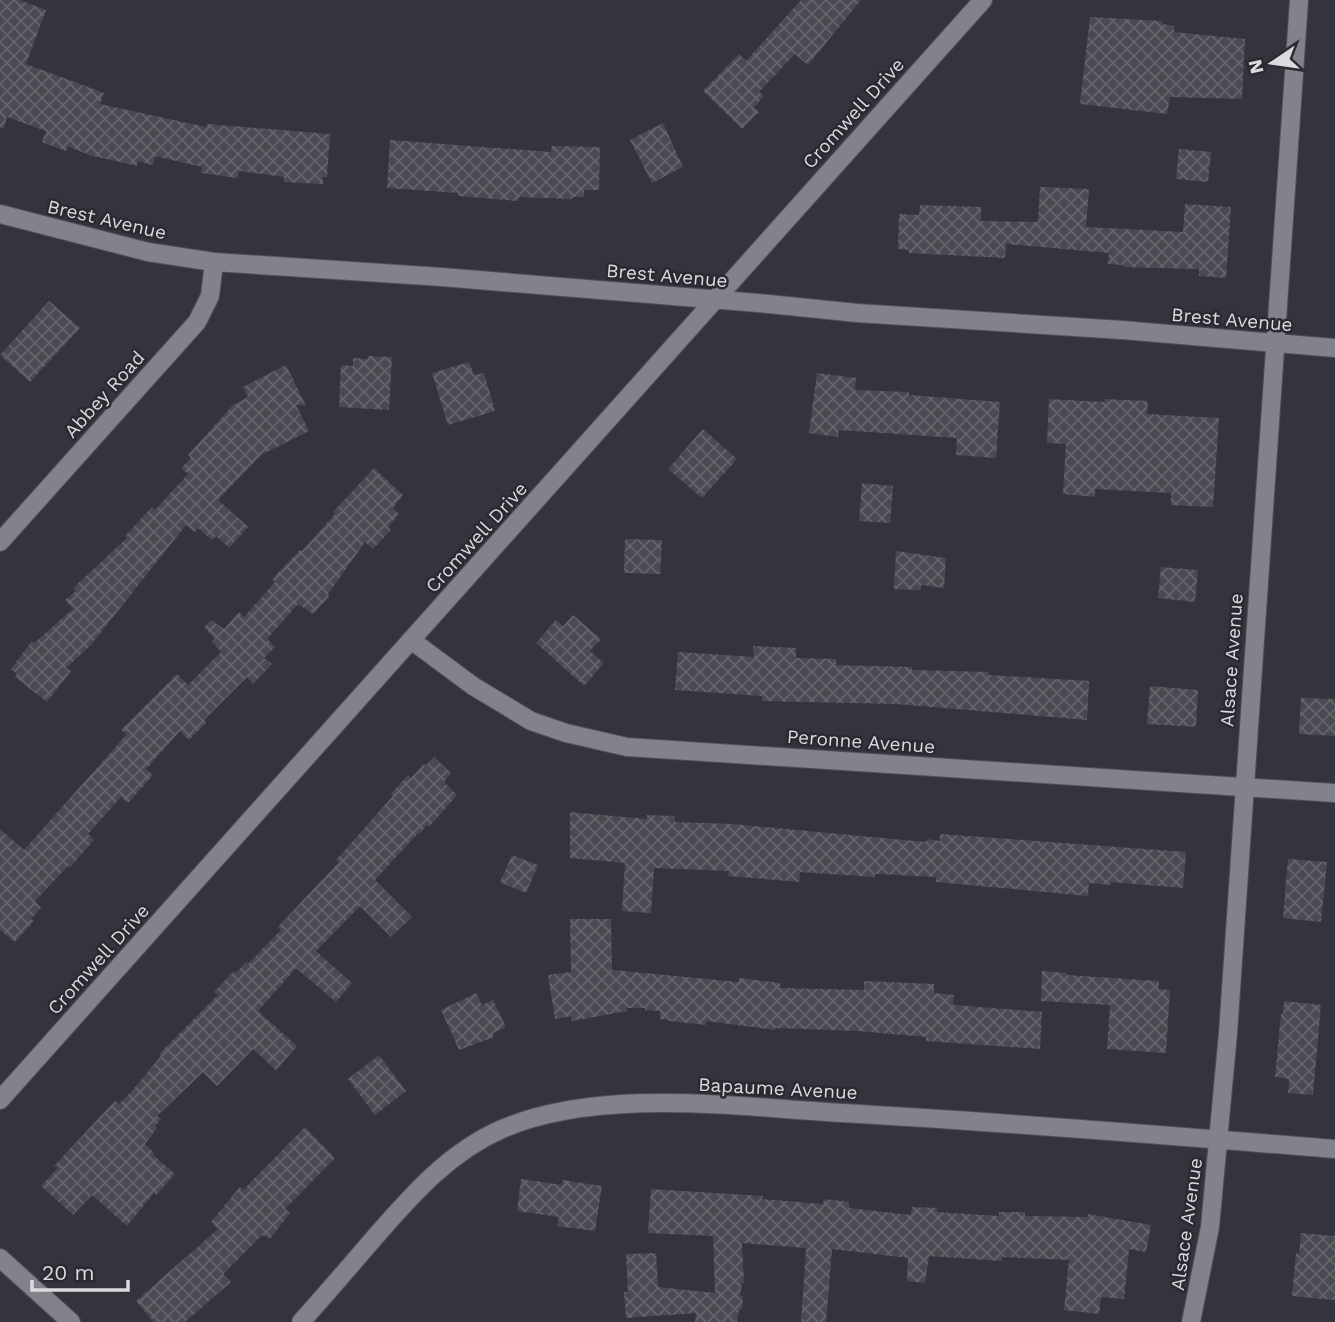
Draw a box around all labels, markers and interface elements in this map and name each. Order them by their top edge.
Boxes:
north arrow [1237,28,1307,98]
street label: Cromwell Drive [798,53,909,173]
text: N [1243,57,1269,76]
street label: Brest Avenue [45,195,169,244]
street label: Brest Avenue [605,259,729,292]
street label: Brest Avenue [1170,303,1294,336]
street label: Abbey Road [59,346,149,443]
street label: Cromwell Drive [421,477,532,597]
street label: Alsace Avenue [1215,593,1248,728]
street label: Peronne Avenue [786,725,936,758]
street label: Cromwell Drive [43,899,154,1019]
street label: Bapaume Avenue [698,1073,858,1104]
street label: Alsace Avenue [1166,1156,1207,1292]
scale bar [32,1248,128,1292]
text: 20 m [42,1260,94,1285]

